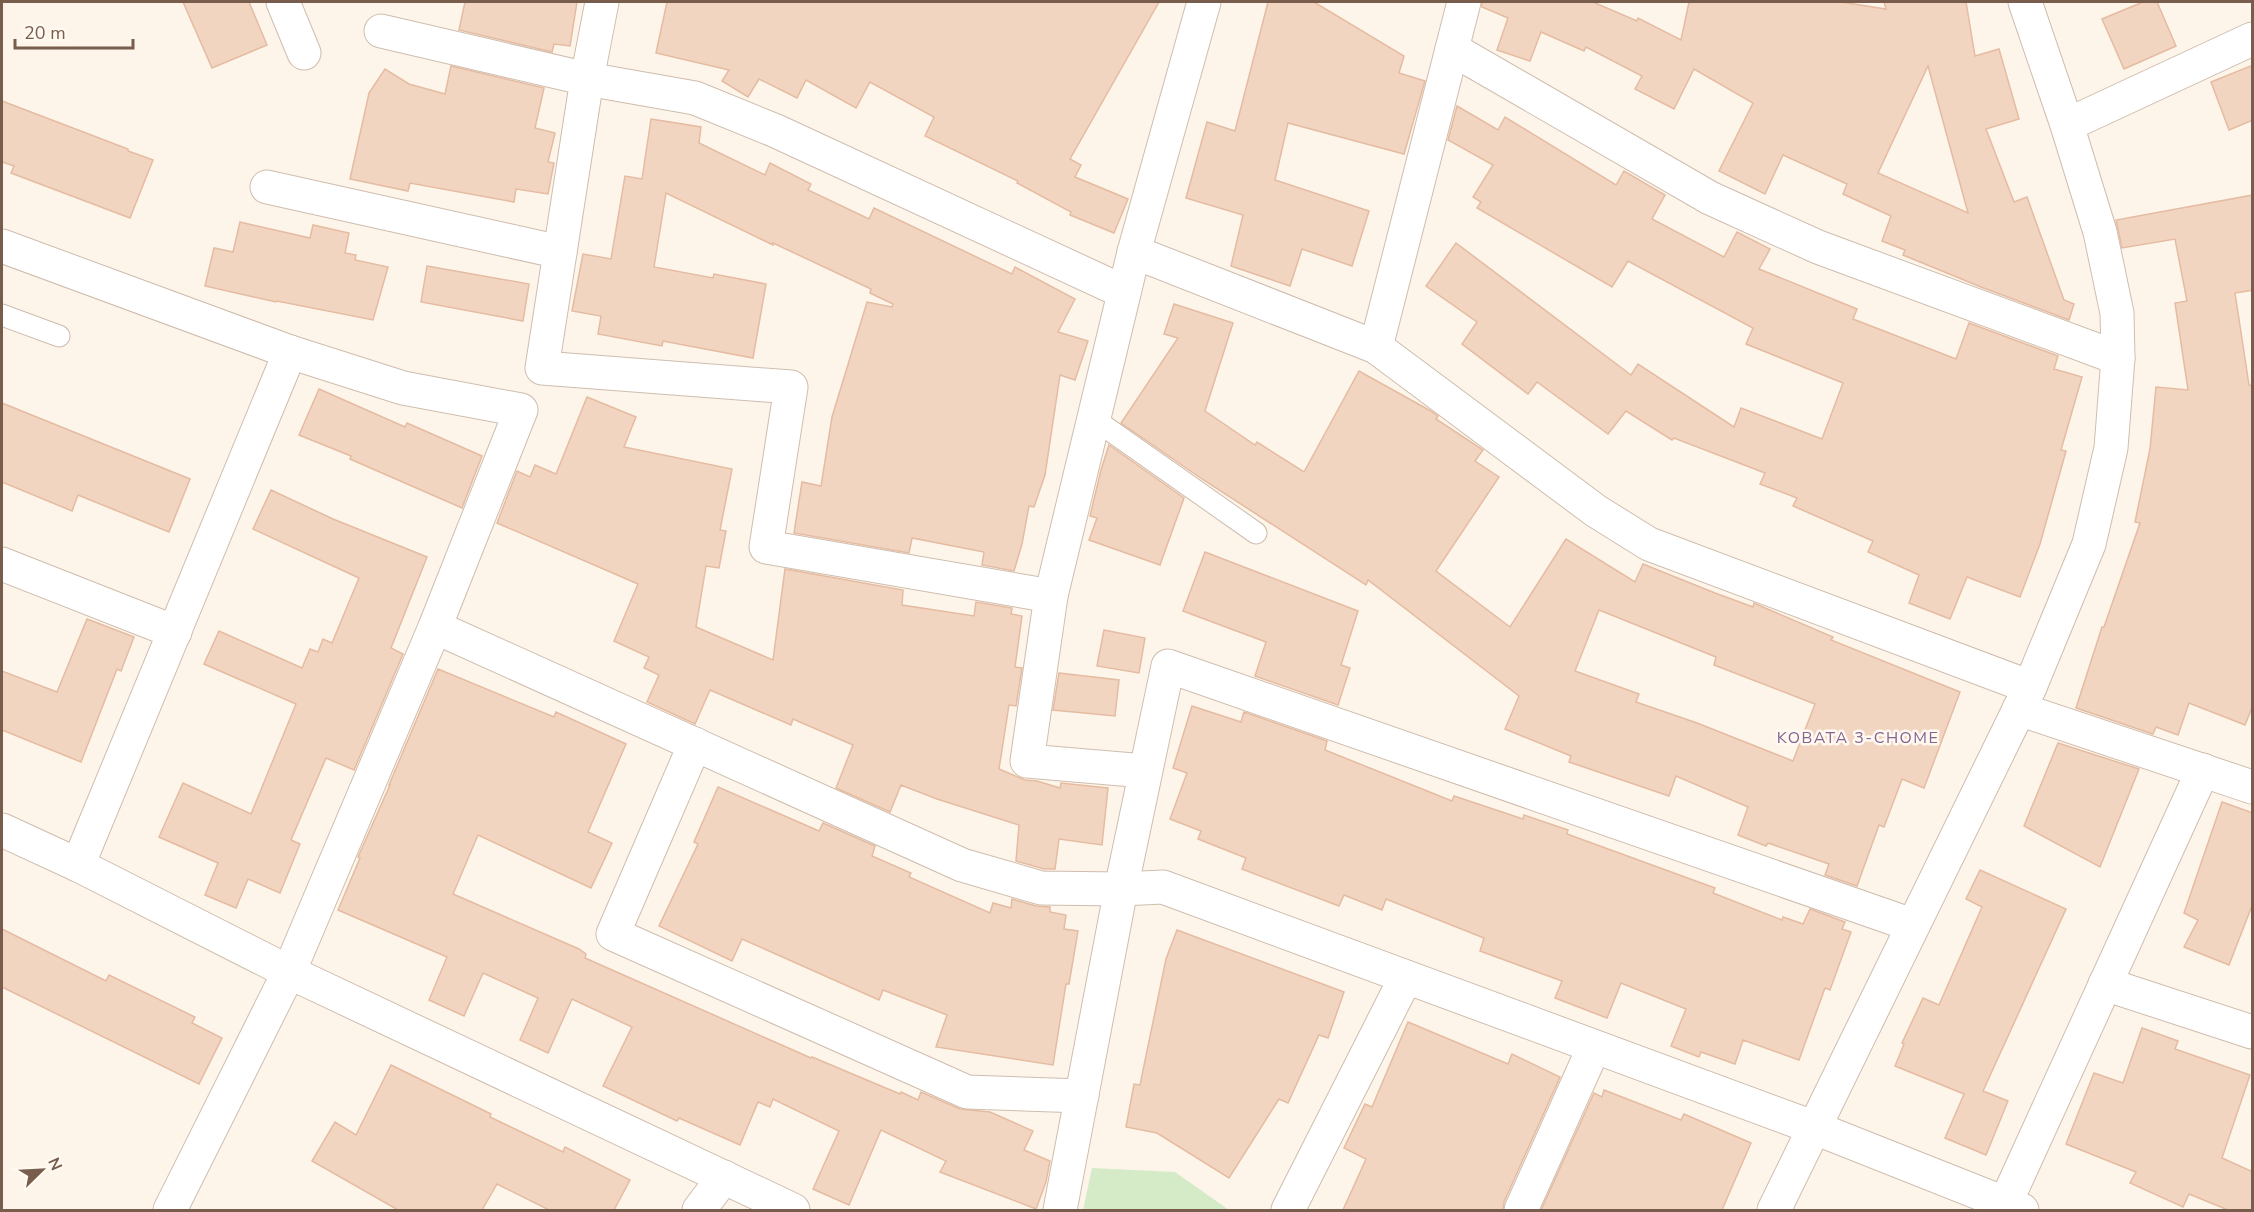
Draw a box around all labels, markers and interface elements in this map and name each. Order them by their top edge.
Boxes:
scale bar [15,12,134,50]
text: 20 m [24,21,66,45]
district label: KOBATA 3-CHOME [1777,727,1939,749]
north arrow [12,1140,72,1200]
text: N [42,1154,67,1174]

